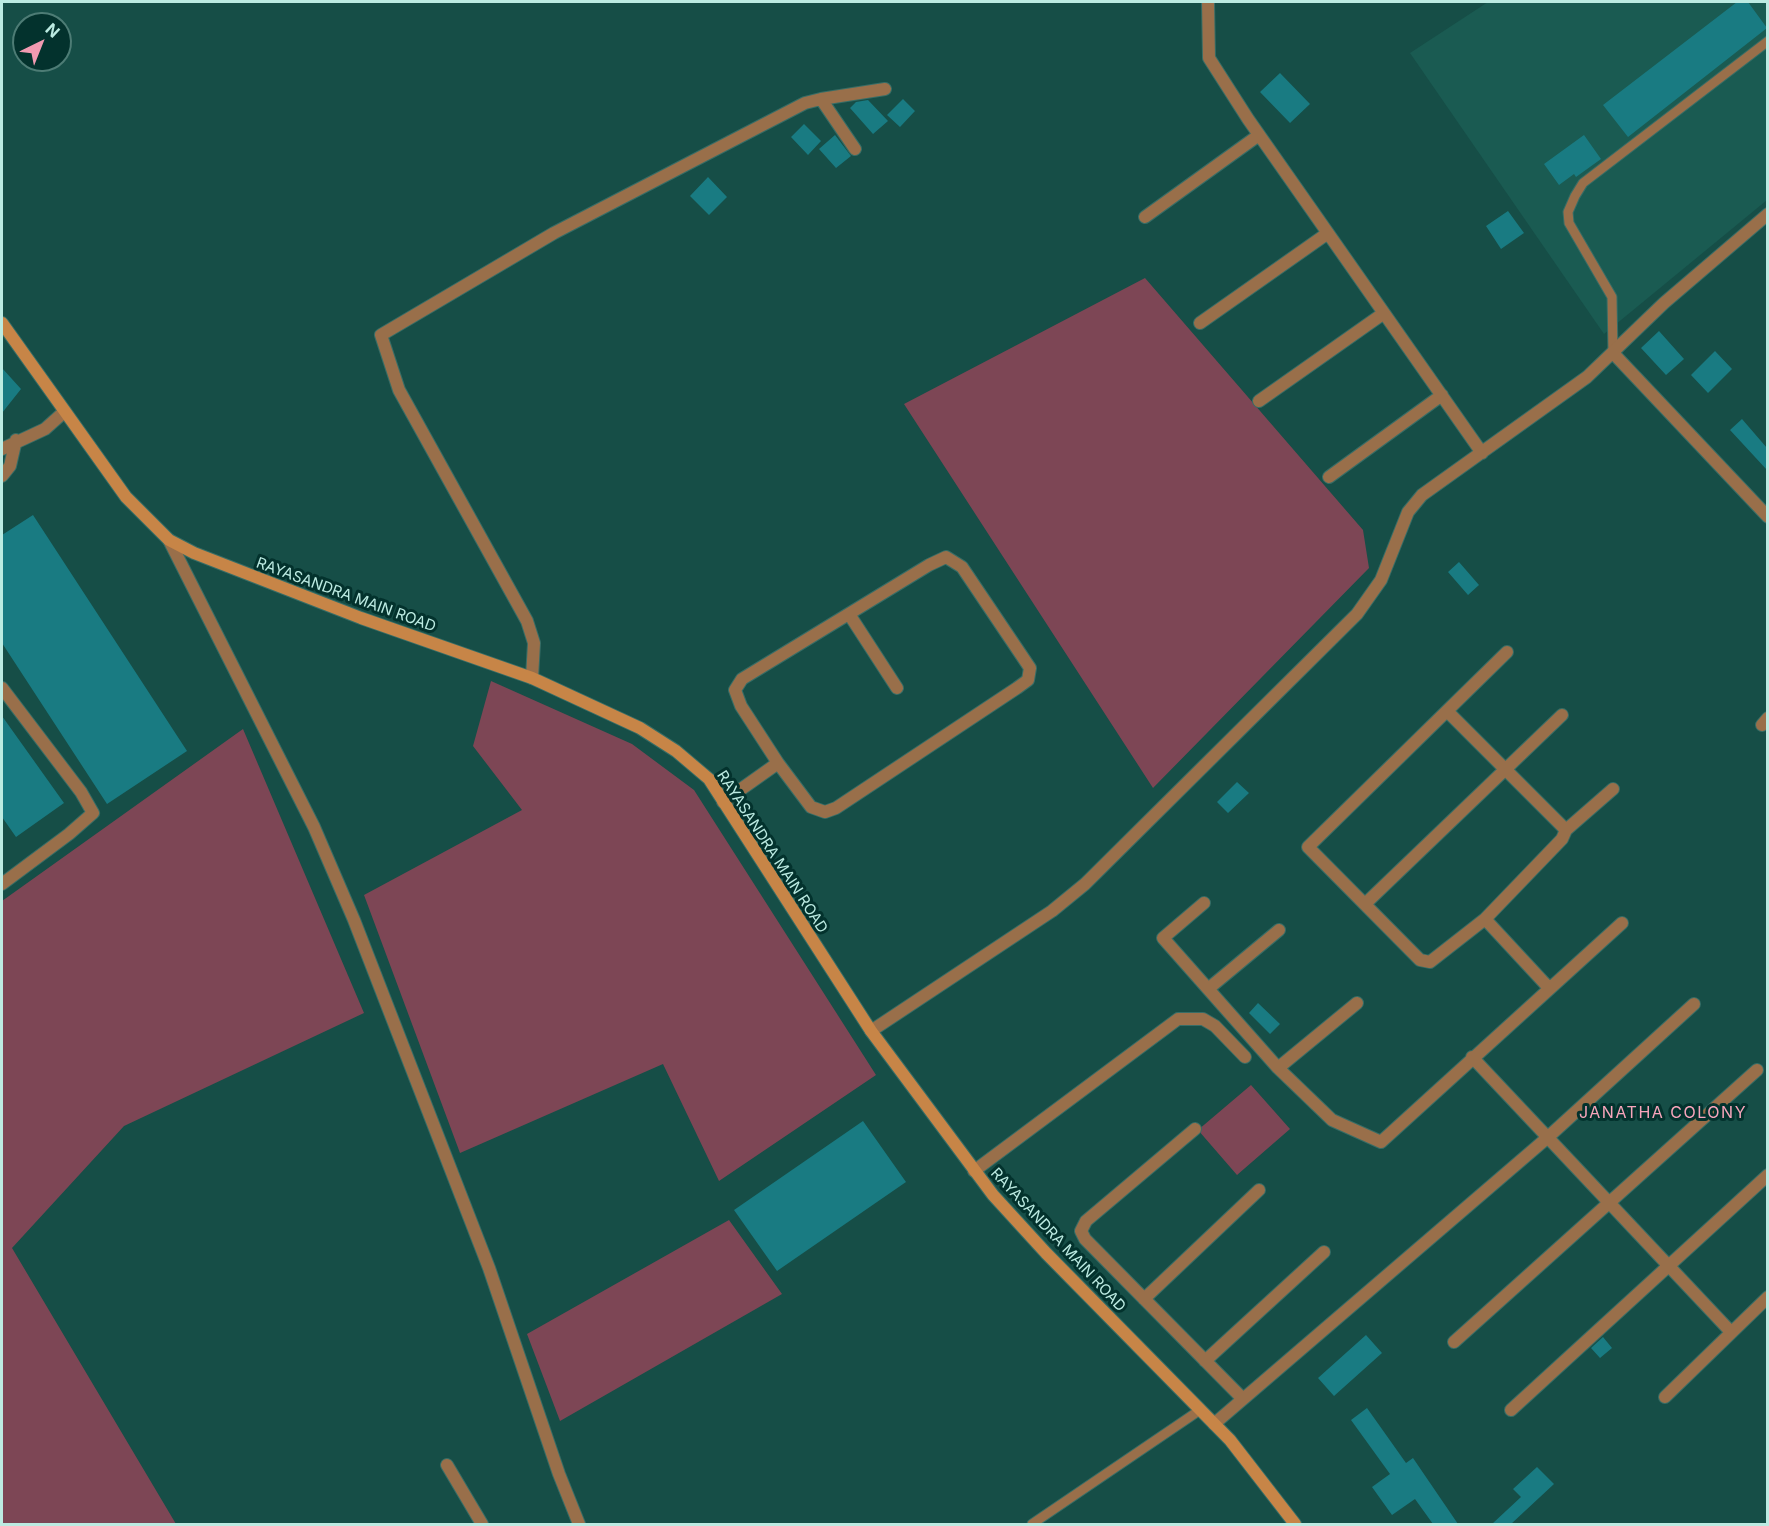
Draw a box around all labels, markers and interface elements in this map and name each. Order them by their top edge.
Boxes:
north arrow [12,12,72,72]
text: N [42,19,64,42]
street label: RAYASANDRA MAIN ROAD [254,554,438,636]
street label: RAYASANDRA MAIN ROAD [713,767,831,937]
district label: JANATHA COLONY [1579,1103,1747,1123]
street label: RAYASANDRA MAIN ROAD [987,1164,1129,1316]

